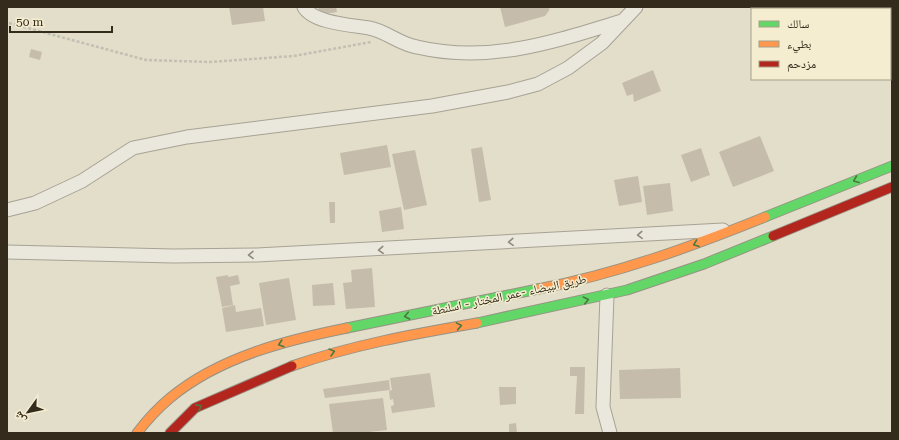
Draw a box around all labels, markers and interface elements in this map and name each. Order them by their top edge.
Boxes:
scale bar [10,8,112,34]
legend [751,8,891,80]
text: 50 m [16,15,43,29]
text: سالك [787,17,809,31]
text: بطيء [787,37,811,54]
text: مزدحم [787,57,816,72]
one-way arrow [852,176,859,184]
one-way arrow [637,231,643,239]
one-way arrow [508,238,514,247]
one-way arrow [693,240,700,248]
one-way arrow [378,245,384,254]
one-way arrow [248,251,254,259]
street label: طريق البيضاء -عمر المختار - اسلنطة [430,272,588,319]
one-way arrow [583,296,590,305]
one-way arrow [404,311,410,319]
one-way arrow [456,323,462,331]
one-way arrow [277,339,284,348]
one-way arrow [329,349,335,357]
north arrow [8,392,48,432]
one-way arrow [195,404,202,412]
text: ش [11,408,30,426]

